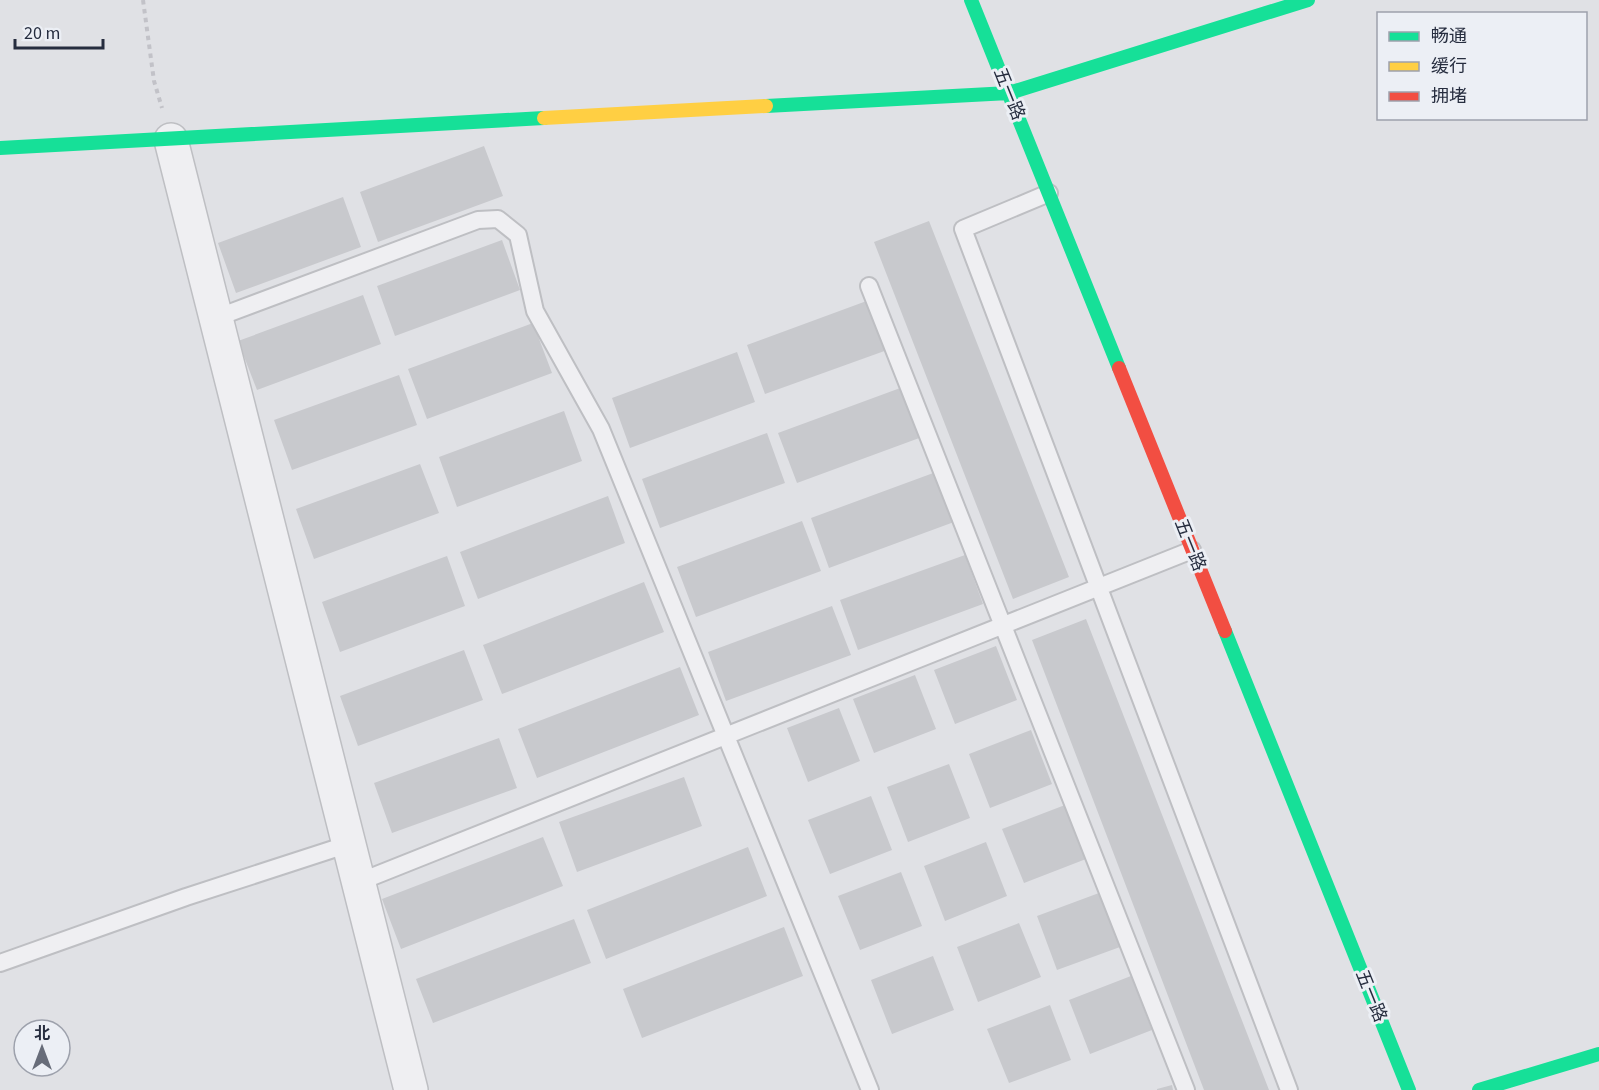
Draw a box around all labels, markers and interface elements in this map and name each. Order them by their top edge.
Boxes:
scale bar [15,12,104,50]
legend [1377,12,1587,120]
text: 20 m [24,21,60,46]
text: 畅通 [1431,24,1467,49]
text: 缓行 [1431,54,1467,79]
street label: 五一路 [987,64,1031,124]
text: 拥堵 [1431,84,1467,109]
street label: 五一路 [1168,515,1212,575]
street label: 五一路 [1349,966,1393,1026]
north arrow [12,1018,72,1078]
text: 北 [34,1023,50,1045]

